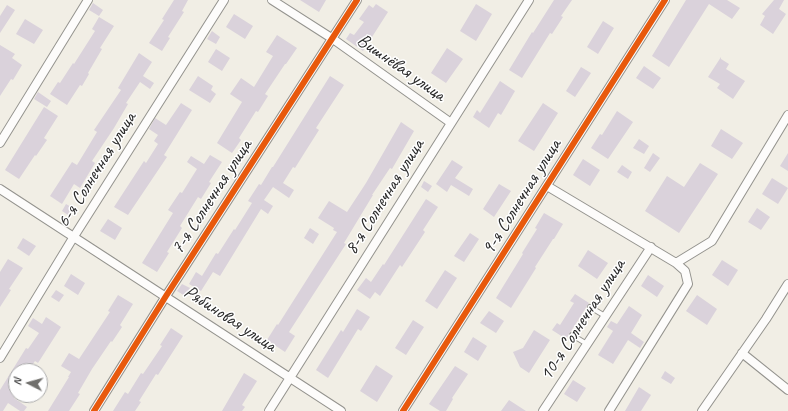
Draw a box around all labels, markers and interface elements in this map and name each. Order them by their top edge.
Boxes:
street label: Вишнёвая улица [352,29,450,107]
street label: 6-я Солнечная улица [52,108,142,232]
street label: 8-я Солнечная улица [340,135,430,259]
street label: 9-я Солнечная улица [477,135,567,259]
street label: 7-я Солнечная улица [167,136,257,258]
street label: 10-я Солнечная улица [535,255,631,385]
street label: Рябиновая улица [180,281,280,357]
north arrow [8,363,48,403]
text: N [10,378,24,386]

